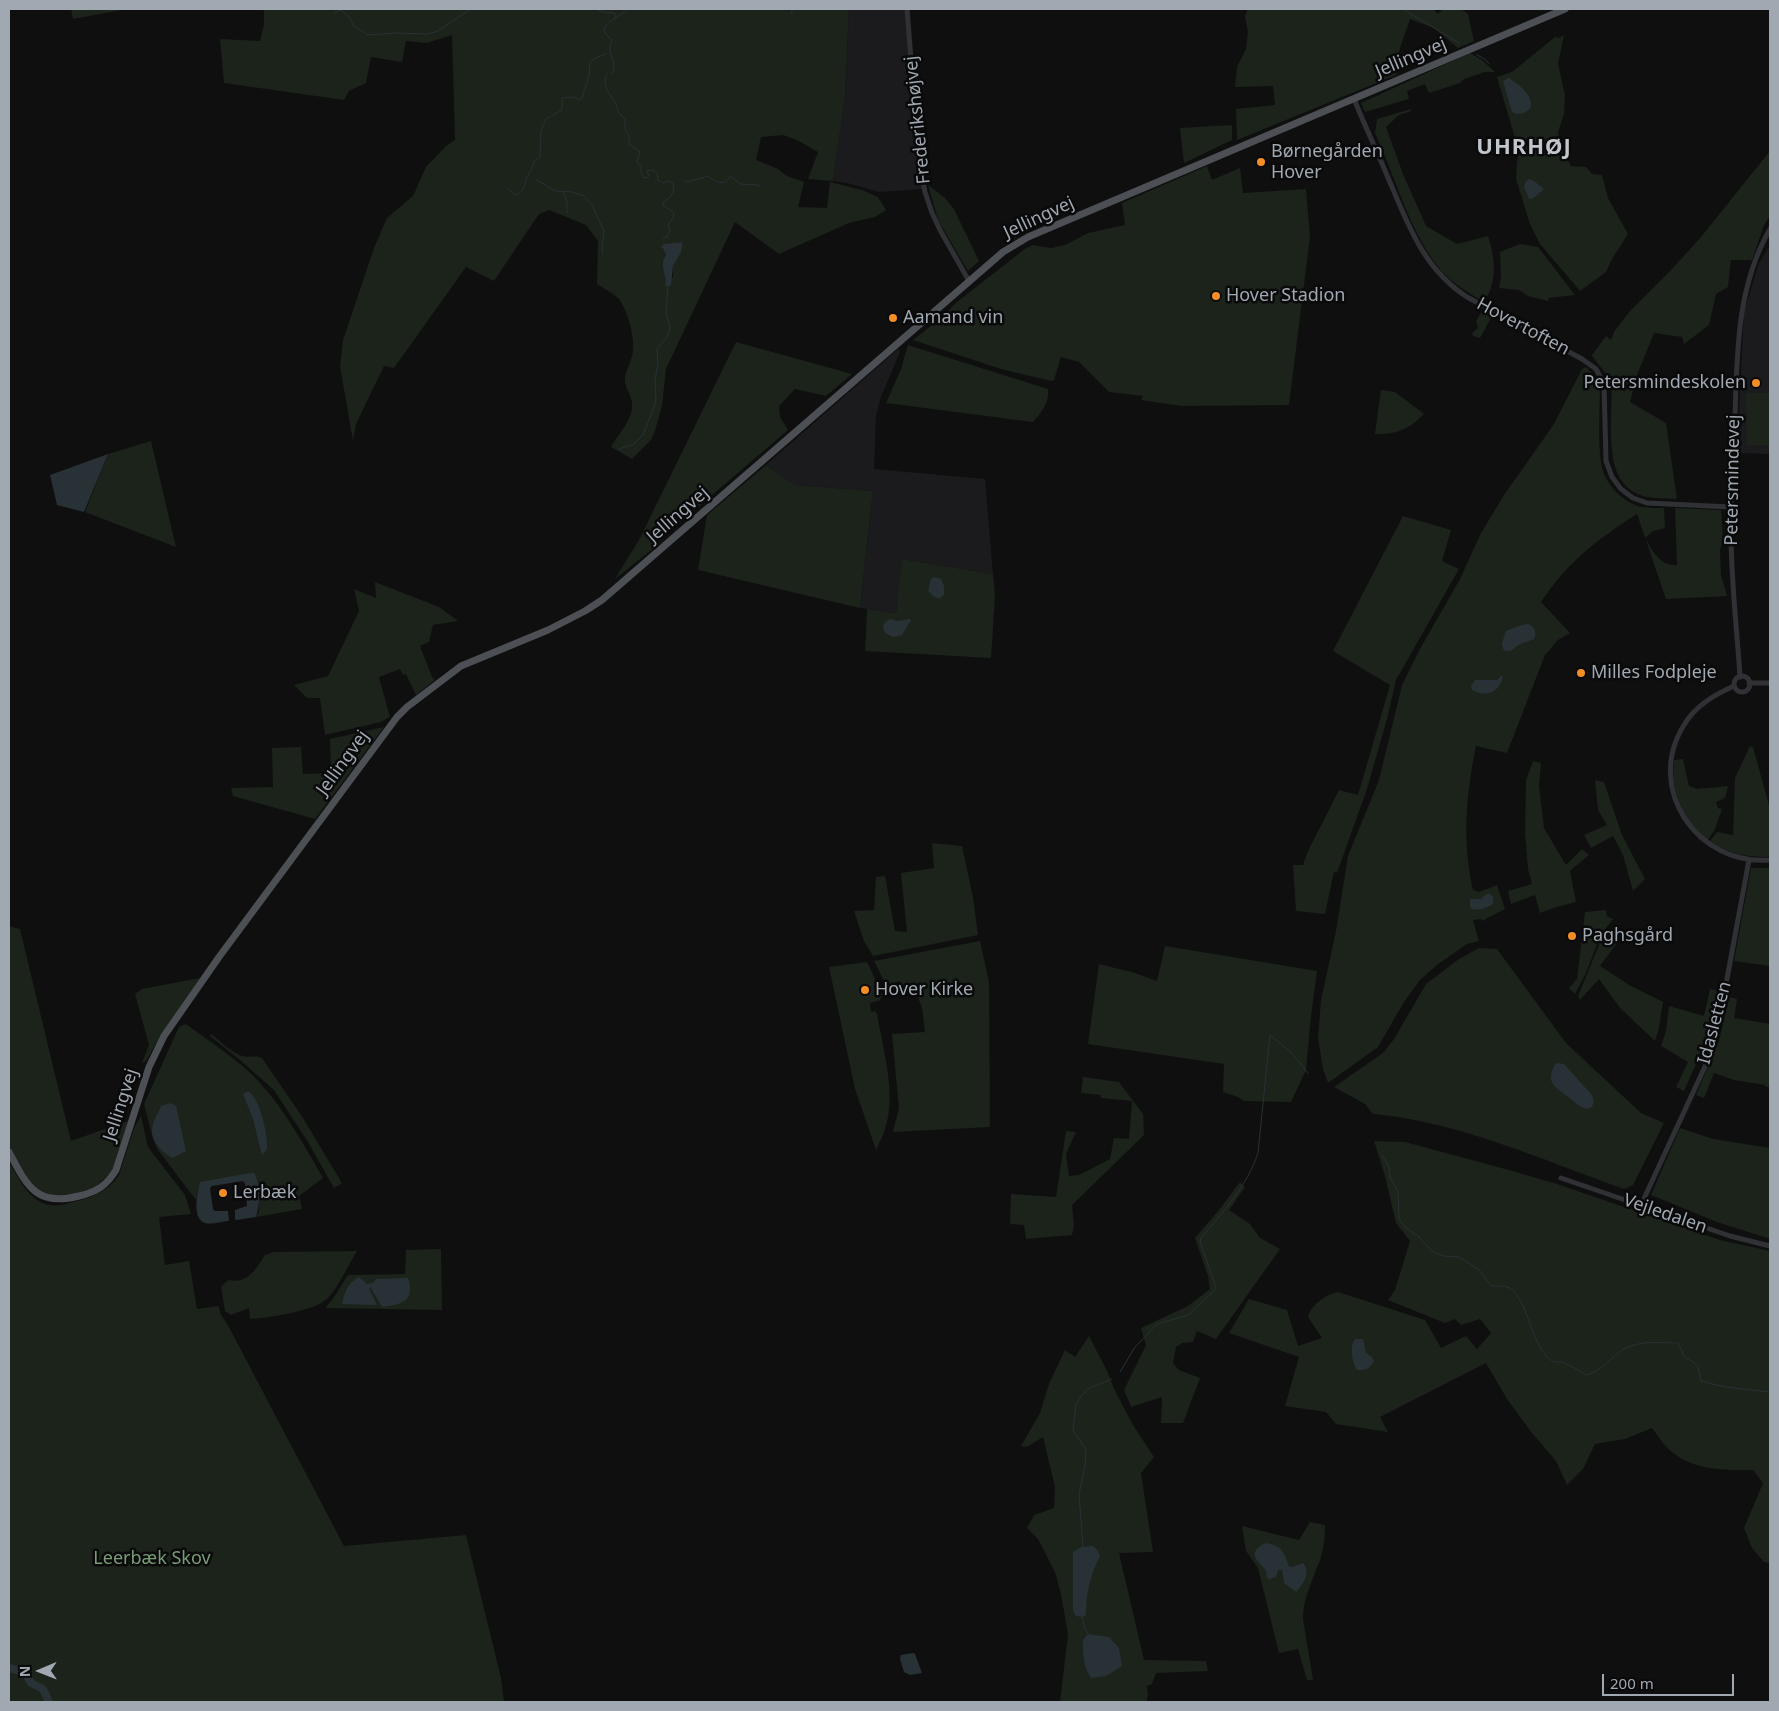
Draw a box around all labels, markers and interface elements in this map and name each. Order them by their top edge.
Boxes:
street label: Jellingvej [1372,33,1450,83]
street label: Frederikshøjvej [901,55,935,185]
district label: UHRHØJ [1476,135,1572,161]
place label: Børnegården Hover [1271,141,1383,183]
marker: Børnegården Hover [1255,156,1267,168]
street label: Jellingvej [1000,192,1078,244]
place label: Hover Stadion [1226,285,1345,307]
marker: Hover Stadion [1210,290,1222,302]
street label: Hovertoften [1473,294,1573,360]
place label: Aamand vin [903,307,1003,329]
marker: Aamand vin [887,312,899,324]
place label: Petersmindeskolen [1583,372,1746,394]
marker: Petersmindeskolen [1750,377,1762,389]
street label: Petersmindevej [1721,414,1745,546]
street label: Jellingvej [643,482,713,548]
place label: Milles Fodpleje [1591,662,1717,684]
marker: Milles Fodpleje [1575,667,1587,679]
street label: Jellingvej [312,726,374,800]
place label: Paghsgård [1582,925,1673,947]
marker: Paghsgård [1566,930,1578,942]
place label: Hover Kirke [875,979,973,1001]
street label: Idasletten [1694,979,1736,1067]
marker: Hover Kirke [859,984,871,996]
street label: Jellingvej [99,1066,143,1144]
place label: Lerbæk [233,1182,296,1204]
marker: Lerbæk [217,1187,229,1199]
street label: Vejledalen [1620,1190,1710,1238]
park label: Leerbæk Skov [93,1548,211,1570]
north arrow [15,1646,65,1696]
scale bar [1604,1664,1736,1696]
text: N [15,1665,34,1677]
text: 200 m [1610,1673,1654,1693]

